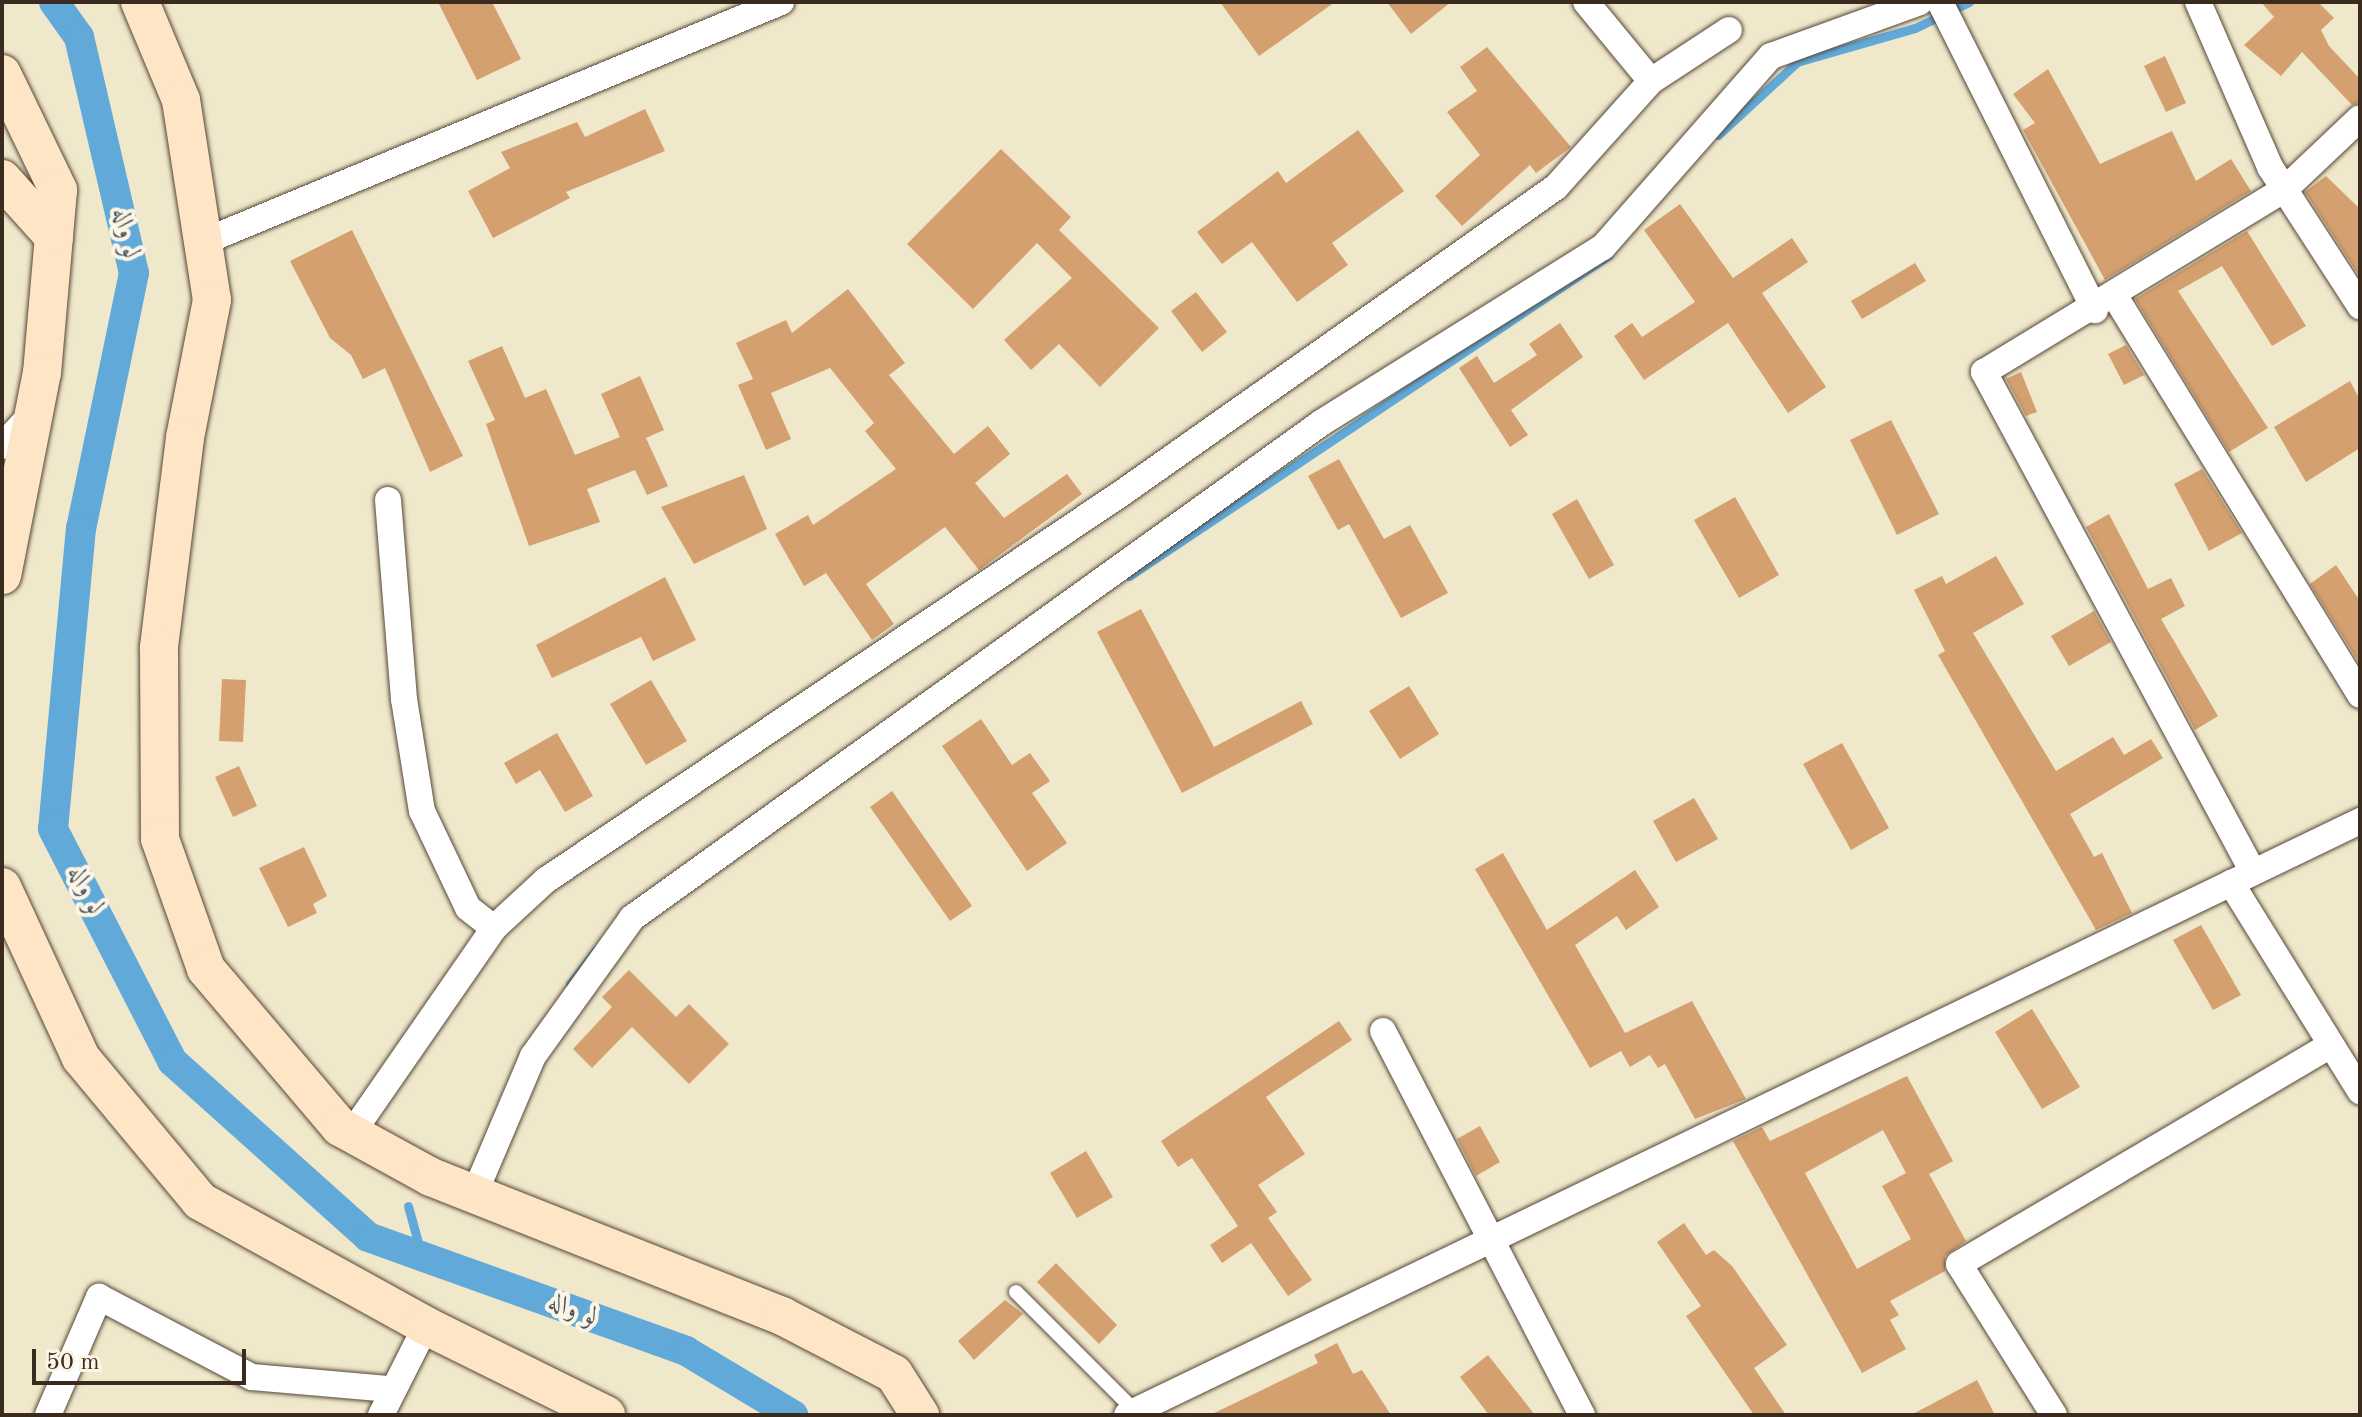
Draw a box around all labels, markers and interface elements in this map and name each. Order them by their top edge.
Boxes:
water label: لو واله [104,206,146,262]
water label: لو واله [60,861,110,921]
water label: لو واله [544,1288,602,1334]
scale bar [36,1333,250,1383]
text: 50 m [46,1351,100,1375]

